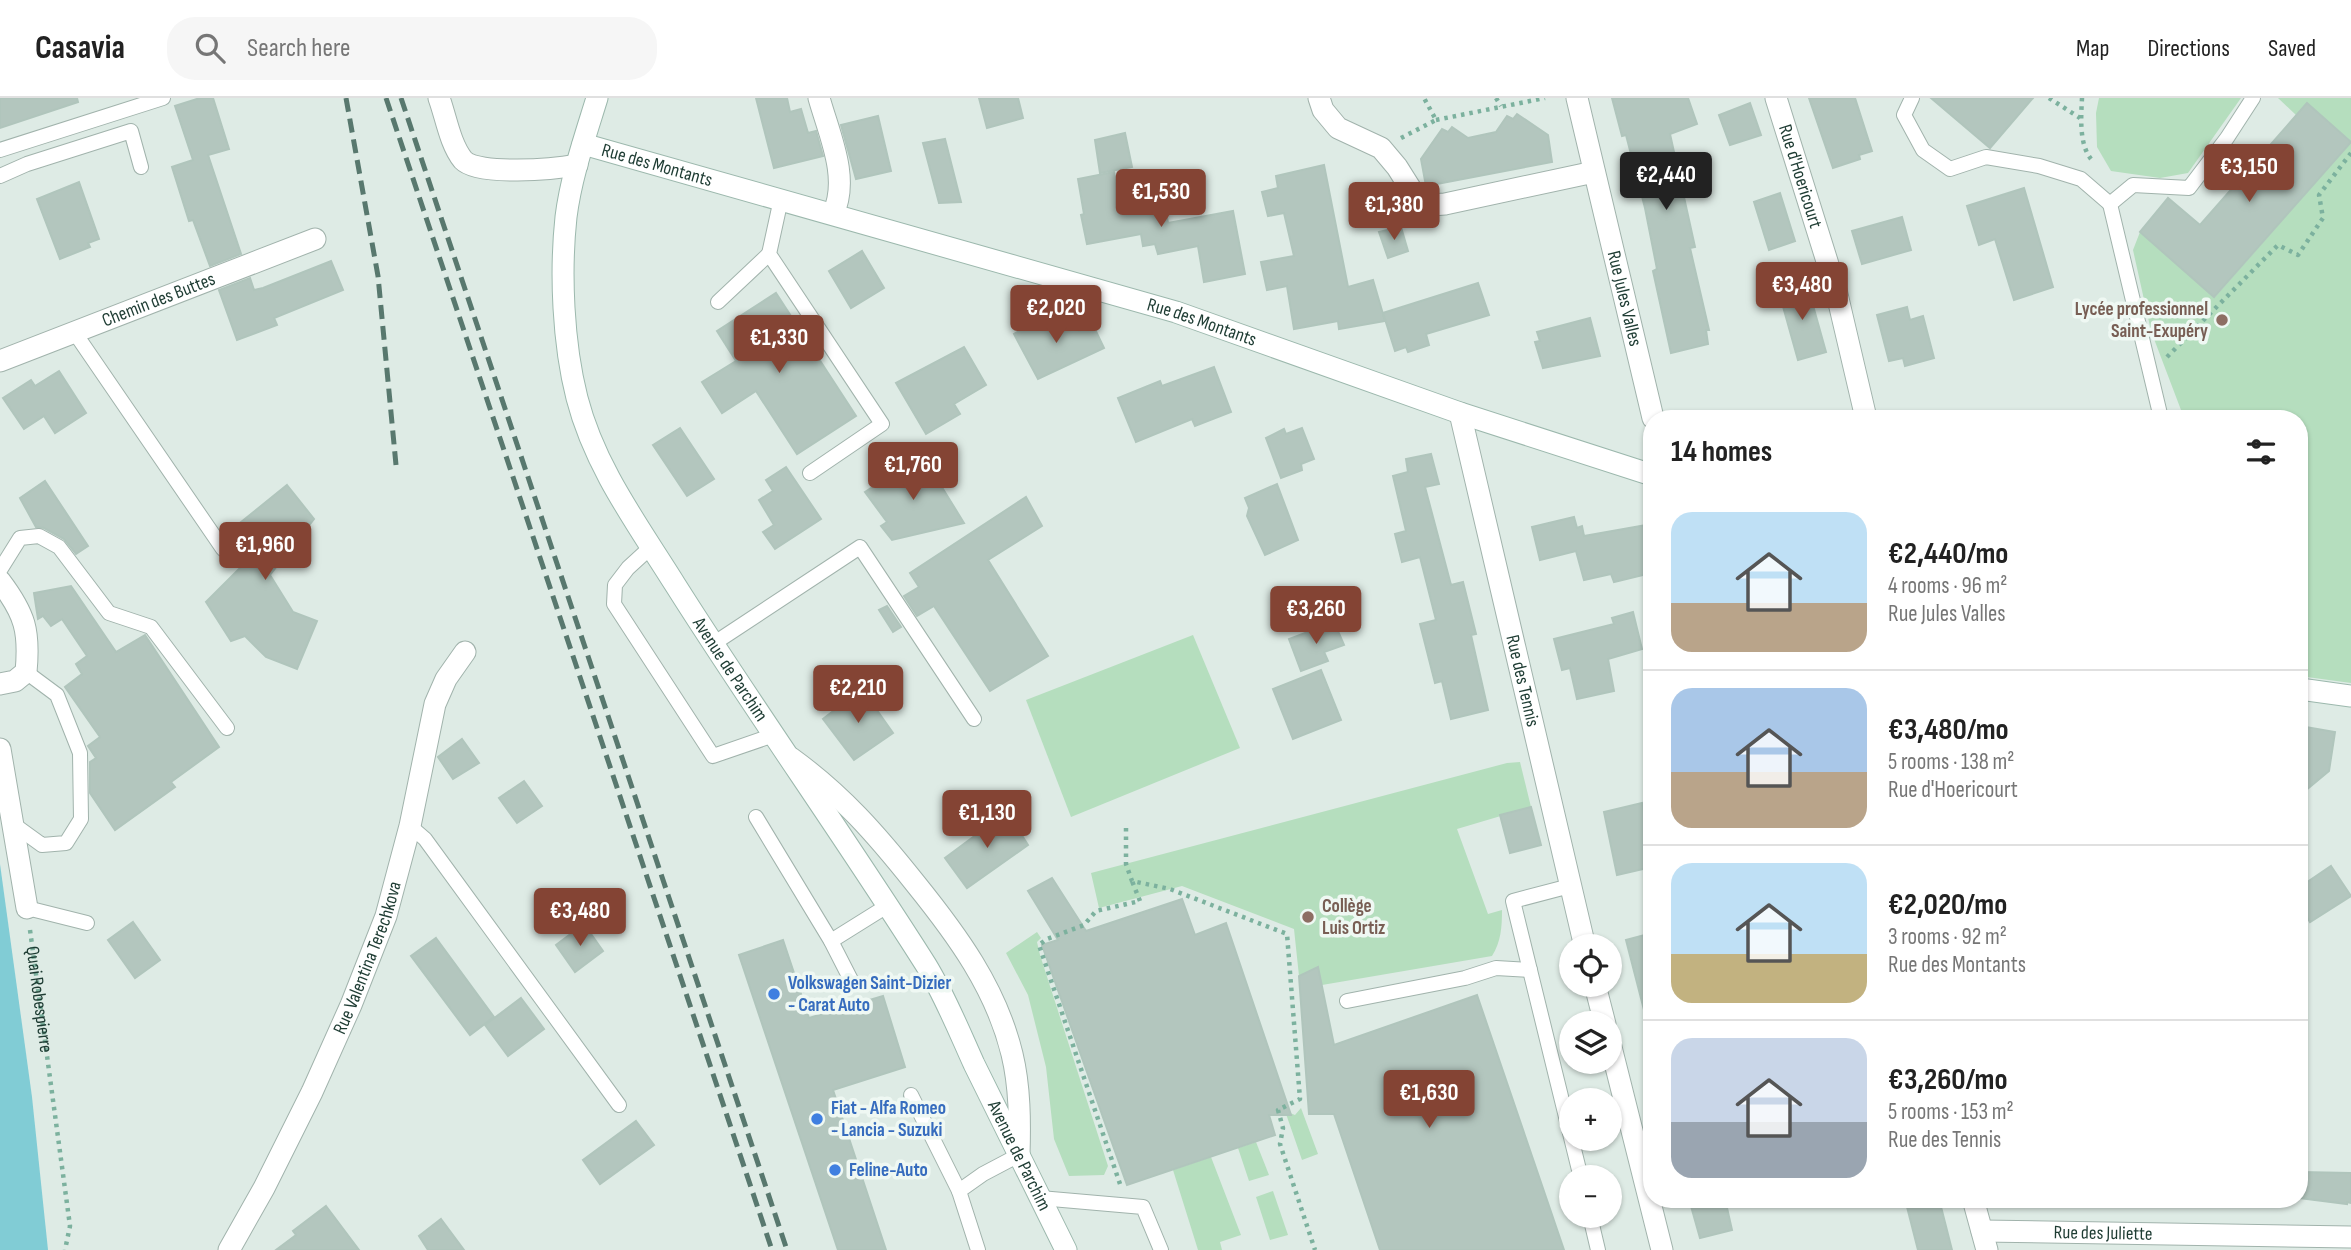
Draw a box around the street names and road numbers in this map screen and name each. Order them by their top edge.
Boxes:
street label: Rue d'Hoericourt [1773,122,1828,231]
street label: Rue des Montants [599,138,715,192]
street label: Rue Jules Valles [1602,248,1647,349]
street label: Chemin des Buttes [99,267,219,332]
street label: Rue des Montants [1145,293,1260,351]
street label: Avenue de Parchim [687,612,773,726]
street label: Rue des Tennis [1501,633,1545,729]
street label: Rue Valentina Terechkova [328,879,406,1038]
street label: Quai Robespierre [21,945,58,1054]
street label: Avenue de Parchim [982,1096,1056,1214]
street label: Rue des Juliette [2053,1221,2153,1245]

